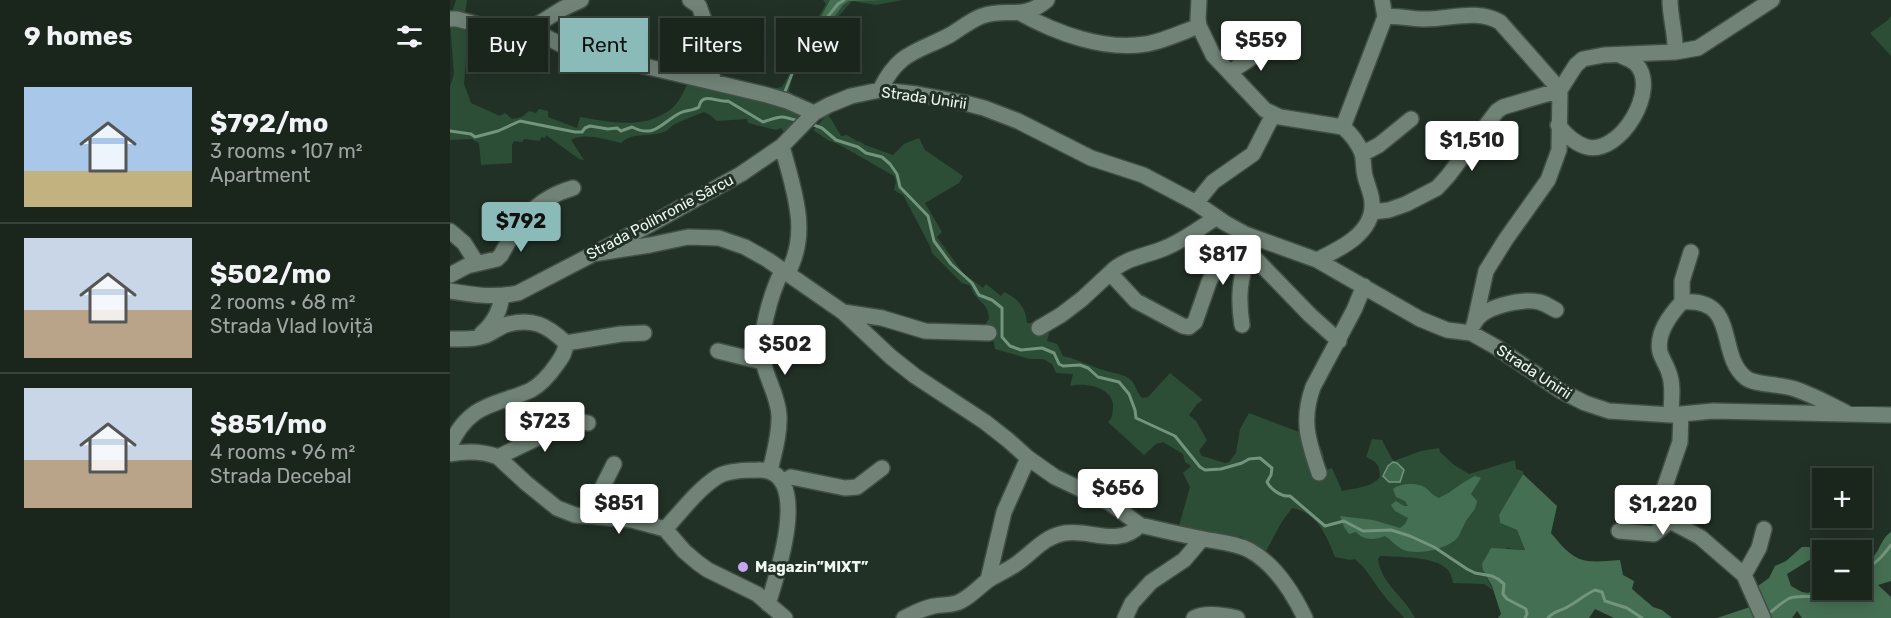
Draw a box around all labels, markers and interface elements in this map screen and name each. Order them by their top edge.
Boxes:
chip: Buy [468,18,548,72]
chip: Rent [560,18,648,72]
chip: Filters [660,18,764,72]
chip: New [776,18,860,72]
icon: filters [393,20,426,53]
text: 9 homes [24,21,133,52]
pin: $559 [1225,21,1297,72]
text: $559 [1235,28,1287,52]
street label: Strada Unirii [880,83,968,113]
text: $792/mo [210,108,328,139]
icon: home [72,111,144,183]
pin: $1,510 [1423,121,1521,172]
text: $1,510 [1439,128,1505,152]
text: 3 rooms · 107 m² [210,139,363,163]
text: Apartment [210,163,311,187]
street label: Strada Polihronie Sârcu [583,171,737,263]
pin: $792 [485,202,557,253]
text: $792 [496,209,546,233]
pin: $817 [1187,235,1259,286]
text: $817 [1199,242,1247,266]
text: $502/mo [210,259,331,290]
icon: home [72,262,144,334]
text: 2 rooms · 68 m² [210,290,356,314]
text: Strada Vlad Ioviță [210,314,373,338]
pin: $502 [749,325,821,376]
text: $502 [759,332,811,356]
street label: Strada Unirii [1493,341,1575,403]
pin: $723 [509,402,581,453]
text: $851/mo [210,409,327,440]
text: $723 [520,409,571,433]
icon: home [72,412,144,484]
text: 4 rooms · 96 m² [210,440,355,464]
text: Strada Decebal [210,464,352,488]
map controls [1812,468,1872,600]
button: + [1812,468,1872,528]
pin: $656 [1082,469,1154,520]
text: $656 [1092,476,1144,500]
pin: $851 [583,484,655,535]
pin: $1,220 [1614,485,1712,536]
text: $851 [594,491,644,515]
text: $1,220 [1629,492,1697,516]
button: − [1812,540,1872,600]
place label: Magazin”MIXT” [755,558,868,576]
marker: Magazin”MIXT” [736,560,750,574]

